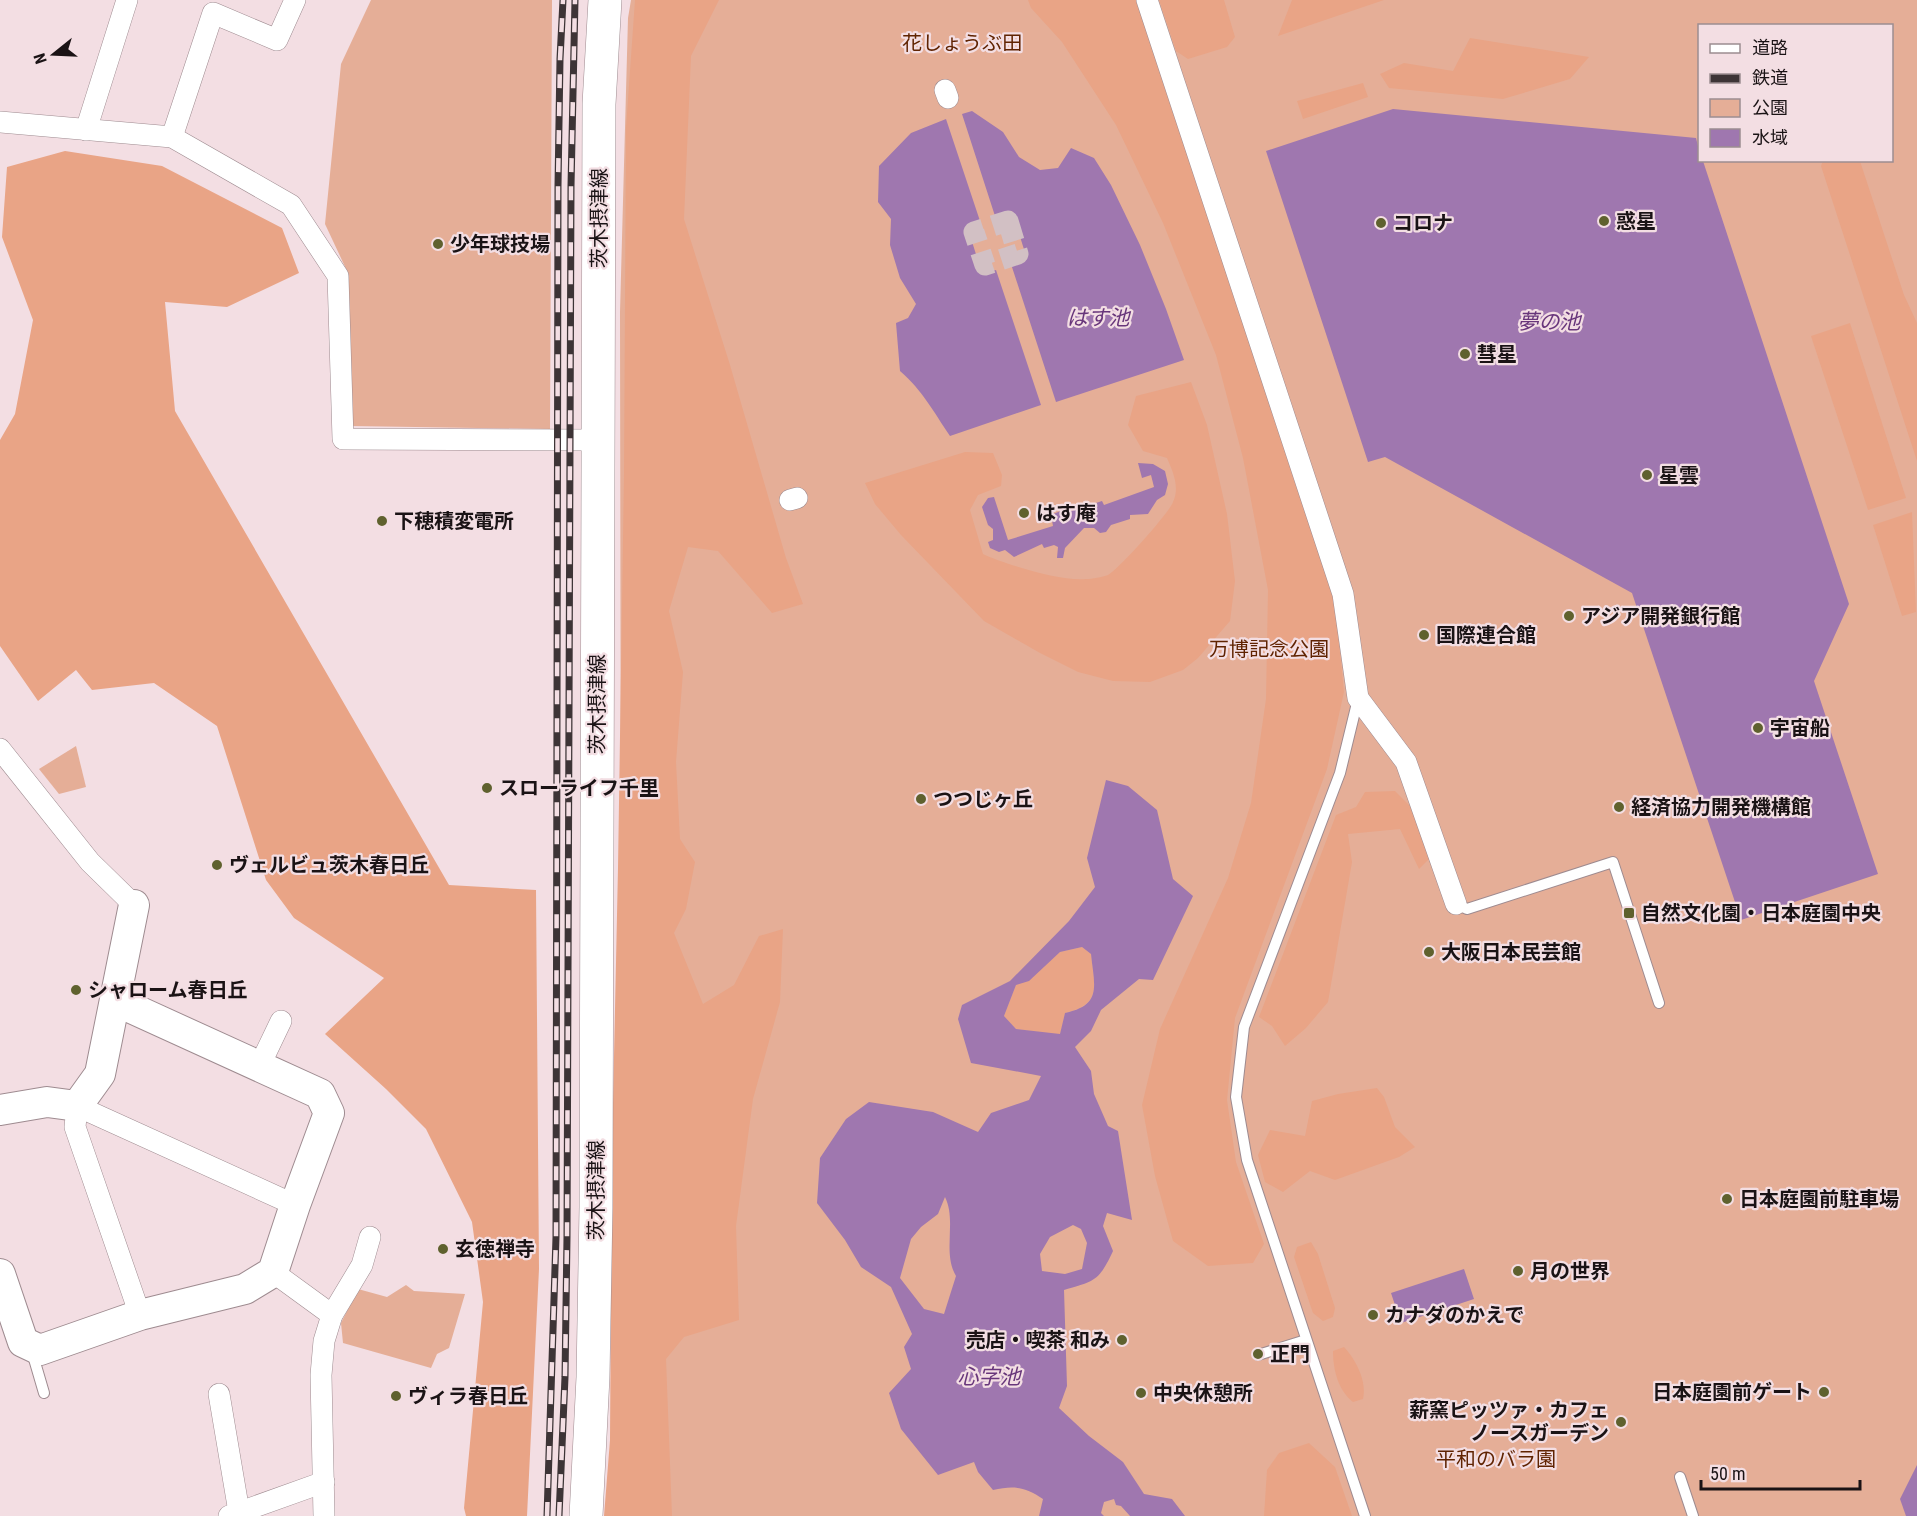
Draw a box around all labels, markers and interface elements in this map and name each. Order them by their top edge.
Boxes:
north arrow [24,24,84,84]
legend [1698,24,1893,162]
park label: 花しょうぶ田 [902,31,1022,55]
text: 道路 [1752,37,1788,58]
text: N [30,51,51,66]
text: 鉄道 [1752,67,1788,88]
text: 公園 [1752,97,1788,118]
text: 水域 [1752,127,1788,148]
street label: 茨木摂津線 [587,168,611,268]
place label: 惑星 [1616,209,1656,233]
place label: コロナ [1393,211,1453,235]
marker: 惑星 [1597,214,1611,228]
marker: コロナ [1374,216,1388,230]
place label: 少年球技場 [450,232,550,256]
marker: 少年球技場 [431,237,445,251]
water label: はす池 [1067,306,1131,330]
water label: 夢の池 [1518,310,1582,334]
place label: 彗星 [1477,342,1517,366]
marker: 彗星 [1458,347,1472,361]
place label: 星雲 [1659,463,1699,487]
marker: 星雲 [1640,468,1654,482]
place label: はす庵 [1036,501,1096,525]
marker: はす庵 [1017,506,1031,520]
place label: 下穂積変電所 [394,509,514,533]
marker: 下穂積変電所 [375,514,389,528]
place label: アジア開発銀行館 [1581,604,1740,628]
marker: アジア開発銀行館 [1562,609,1576,623]
place label: 国際連合館 [1436,623,1536,647]
marker: 国際連合館 [1417,628,1431,642]
park label: 万博記念公園 [1209,637,1329,661]
street label: 茨木摂津線 [585,654,609,754]
place label: 宇宙船 [1770,716,1830,740]
marker: 宇宙船 [1751,721,1765,735]
place label: スローライフ千里 [499,776,659,800]
marker: スローライフ千里 [480,781,494,795]
place label: つつじヶ丘 [933,787,1033,811]
marker: つつじヶ丘 [914,792,928,806]
place label: 経済協力開発機構館 [1631,795,1811,819]
marker: 経済協力開発機構館 [1612,800,1626,814]
place label: ヴェルビュ茨木春日丘 [229,853,429,877]
marker: ヴェルビュ茨木春日丘 [210,858,224,872]
place label: 自然文化園・日本庭園中央 [1641,901,1881,925]
marker: 自然文化園・日本庭園中央 [1622,906,1636,920]
place label: 大阪日本民芸館 [1441,940,1581,964]
marker: 大阪日本民芸館 [1422,945,1436,959]
place label: シャローム春日丘 [88,978,247,1002]
marker: シャローム春日丘 [69,983,83,997]
street label: 茨木摂津線 [584,1140,608,1240]
place label: 日本庭園前駐車場 [1739,1187,1899,1211]
marker: 日本庭園前駐車場 [1720,1192,1734,1206]
place label: 玄徳禅寺 [455,1237,535,1261]
marker: 玄徳禅寺 [436,1242,450,1256]
place label: 月の世界 [1530,1259,1610,1283]
marker: 月の世界 [1511,1264,1525,1278]
place label: カナダのかえで [1385,1303,1524,1327]
marker: カナダのかえで [1366,1308,1380,1322]
place label: 売店・喫茶 和み [965,1328,1110,1352]
marker: 売店・喫茶 和み [1115,1333,1129,1347]
place label: 正門 [1270,1342,1310,1366]
marker: 正門 [1251,1347,1265,1361]
water label: 心字池 [958,1365,1022,1389]
place label: 日本庭園前ゲート [1652,1380,1812,1404]
place label: 中央休憩所 [1153,1381,1253,1405]
place label: ヴィラ春日丘 [408,1384,528,1408]
marker: 日本庭園前ゲート [1817,1385,1831,1399]
marker: 中央休憩所 [1134,1386,1148,1400]
marker: ヴィラ春日丘 [389,1389,403,1403]
place label: 薪窯ピッツァ・カフェ ノースガーデン [1409,1398,1609,1445]
marker: 薪窯ピッツァ・カフェ ノースガーデン [1614,1415,1628,1429]
park label: 平和のバラ園 [1436,1447,1556,1471]
scale bar [1701,1453,1860,1491]
text: 50 m [1710,1463,1745,1484]

